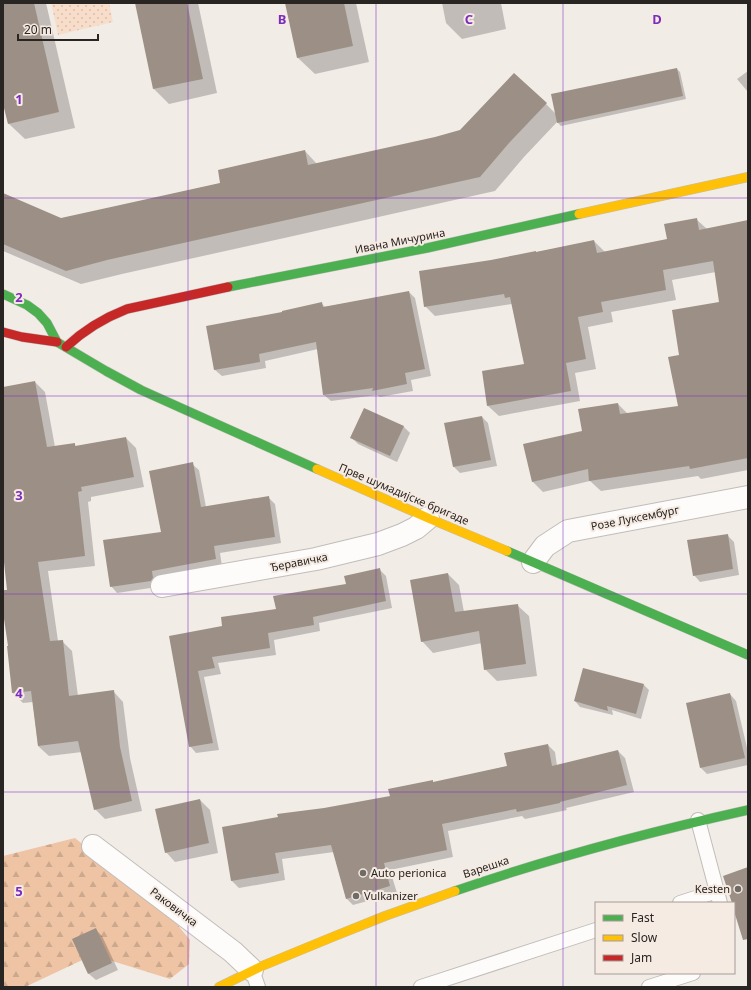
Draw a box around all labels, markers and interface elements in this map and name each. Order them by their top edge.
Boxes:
text: B [278,10,286,28]
text: C [465,10,473,28]
text: D [652,10,662,28]
scale bar [18,16,98,42]
text: 20 m [24,21,52,38]
text: 1 [15,90,23,108]
street label: Ивана Мичурина [353,224,446,257]
text: 2 [15,288,23,306]
street label: Прве шумадијске бригаде [337,459,472,528]
text: 3 [15,486,23,504]
street label: Розе Луксембург [590,502,680,533]
street label: Ђеравичка [269,549,329,574]
text: 4 [15,684,23,702]
street label: Варешка [461,852,511,881]
place label: Auto perionica [371,865,446,880]
marker: Auto perionica [358,868,368,878]
place label: Kesten [695,881,730,896]
text: 5 [15,882,23,900]
street label: Раковичка [147,884,201,929]
marker: Kesten [733,884,743,894]
place label: Vulkanizer [364,888,418,903]
marker: Vulkanizer [351,891,361,901]
legend [595,902,735,974]
text: Fast [631,909,655,926]
text: Slow [631,929,658,946]
text: Jam [630,949,652,966]

